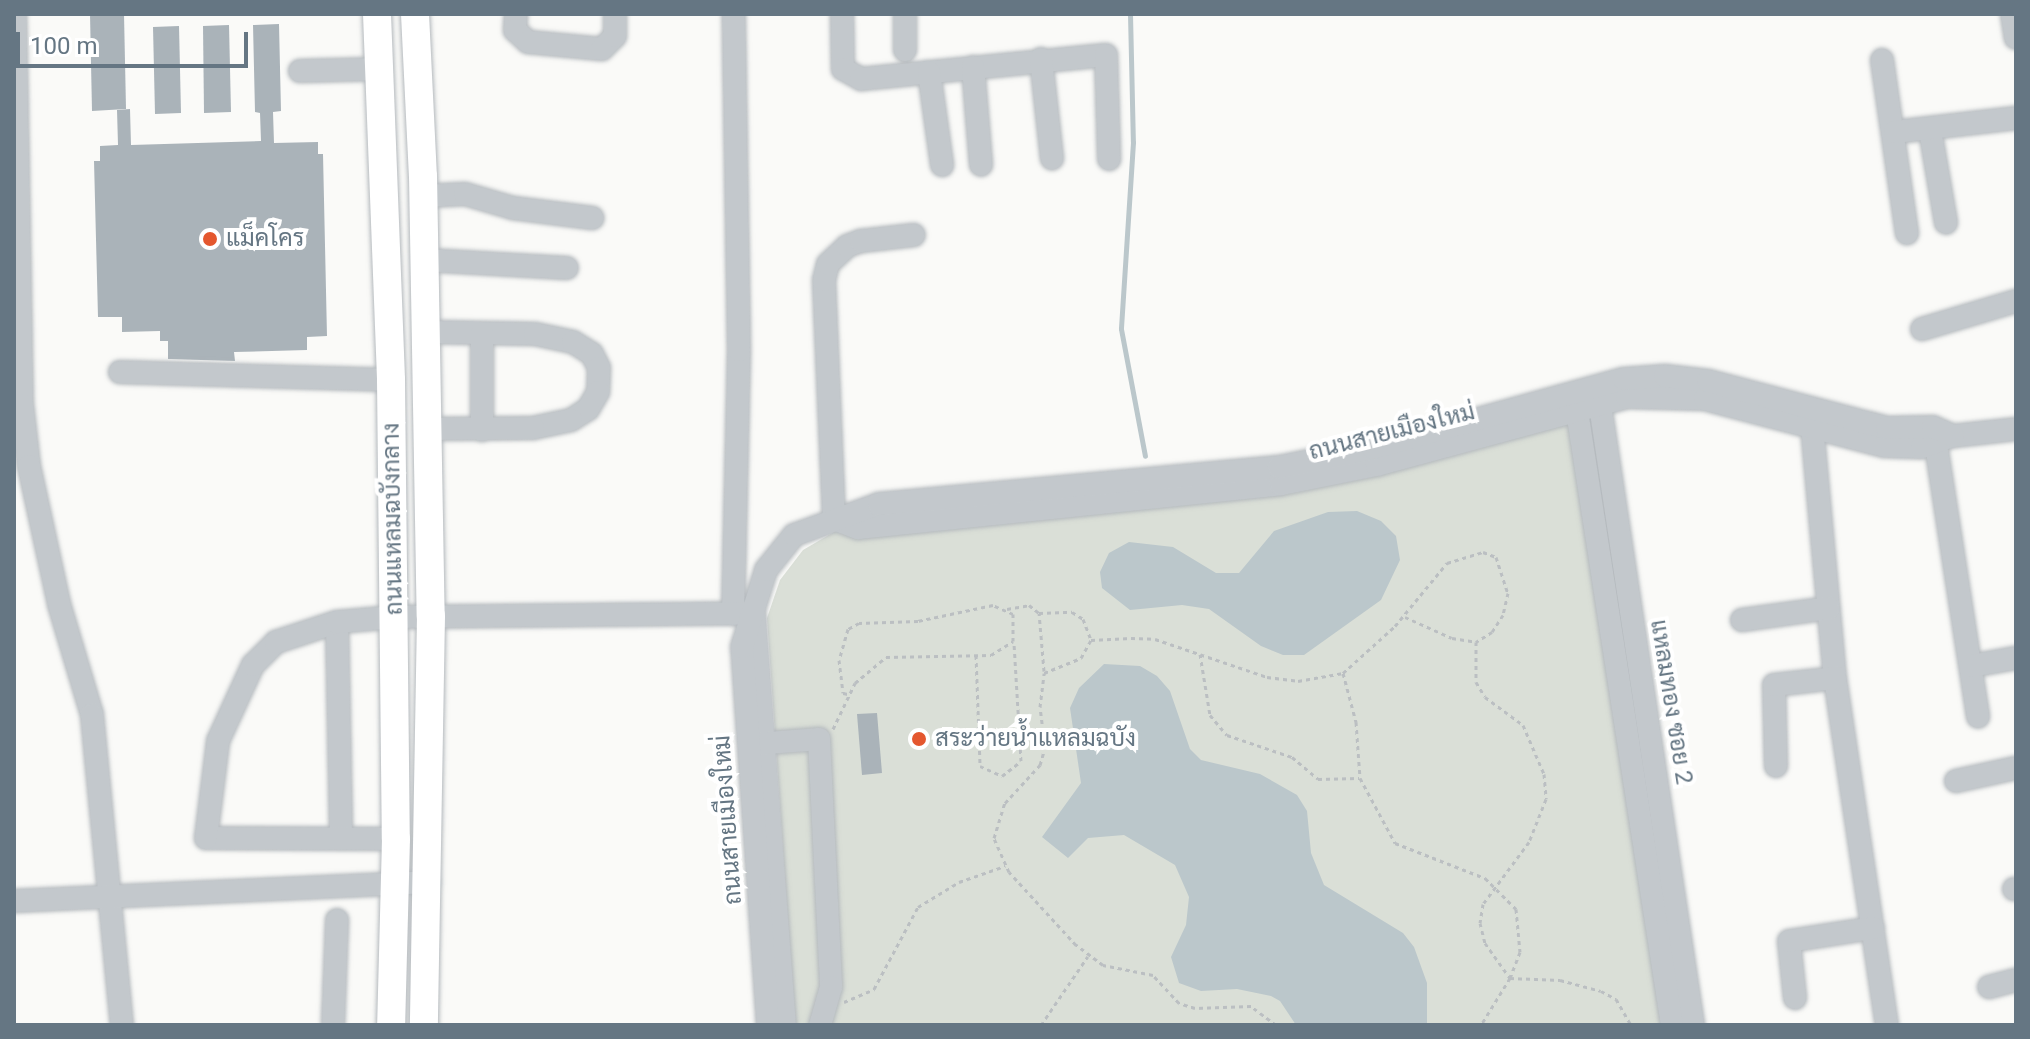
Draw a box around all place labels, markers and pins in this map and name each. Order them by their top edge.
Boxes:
place label: แม็คโคร [226,225,304,253]
marker: แม็คโคร [201,230,219,248]
place label: สระว่ายน้ำแหลมฉบัง [935,725,1136,753]
marker: สระว่ายน้ำแหลมฉบัง [910,730,928,748]

